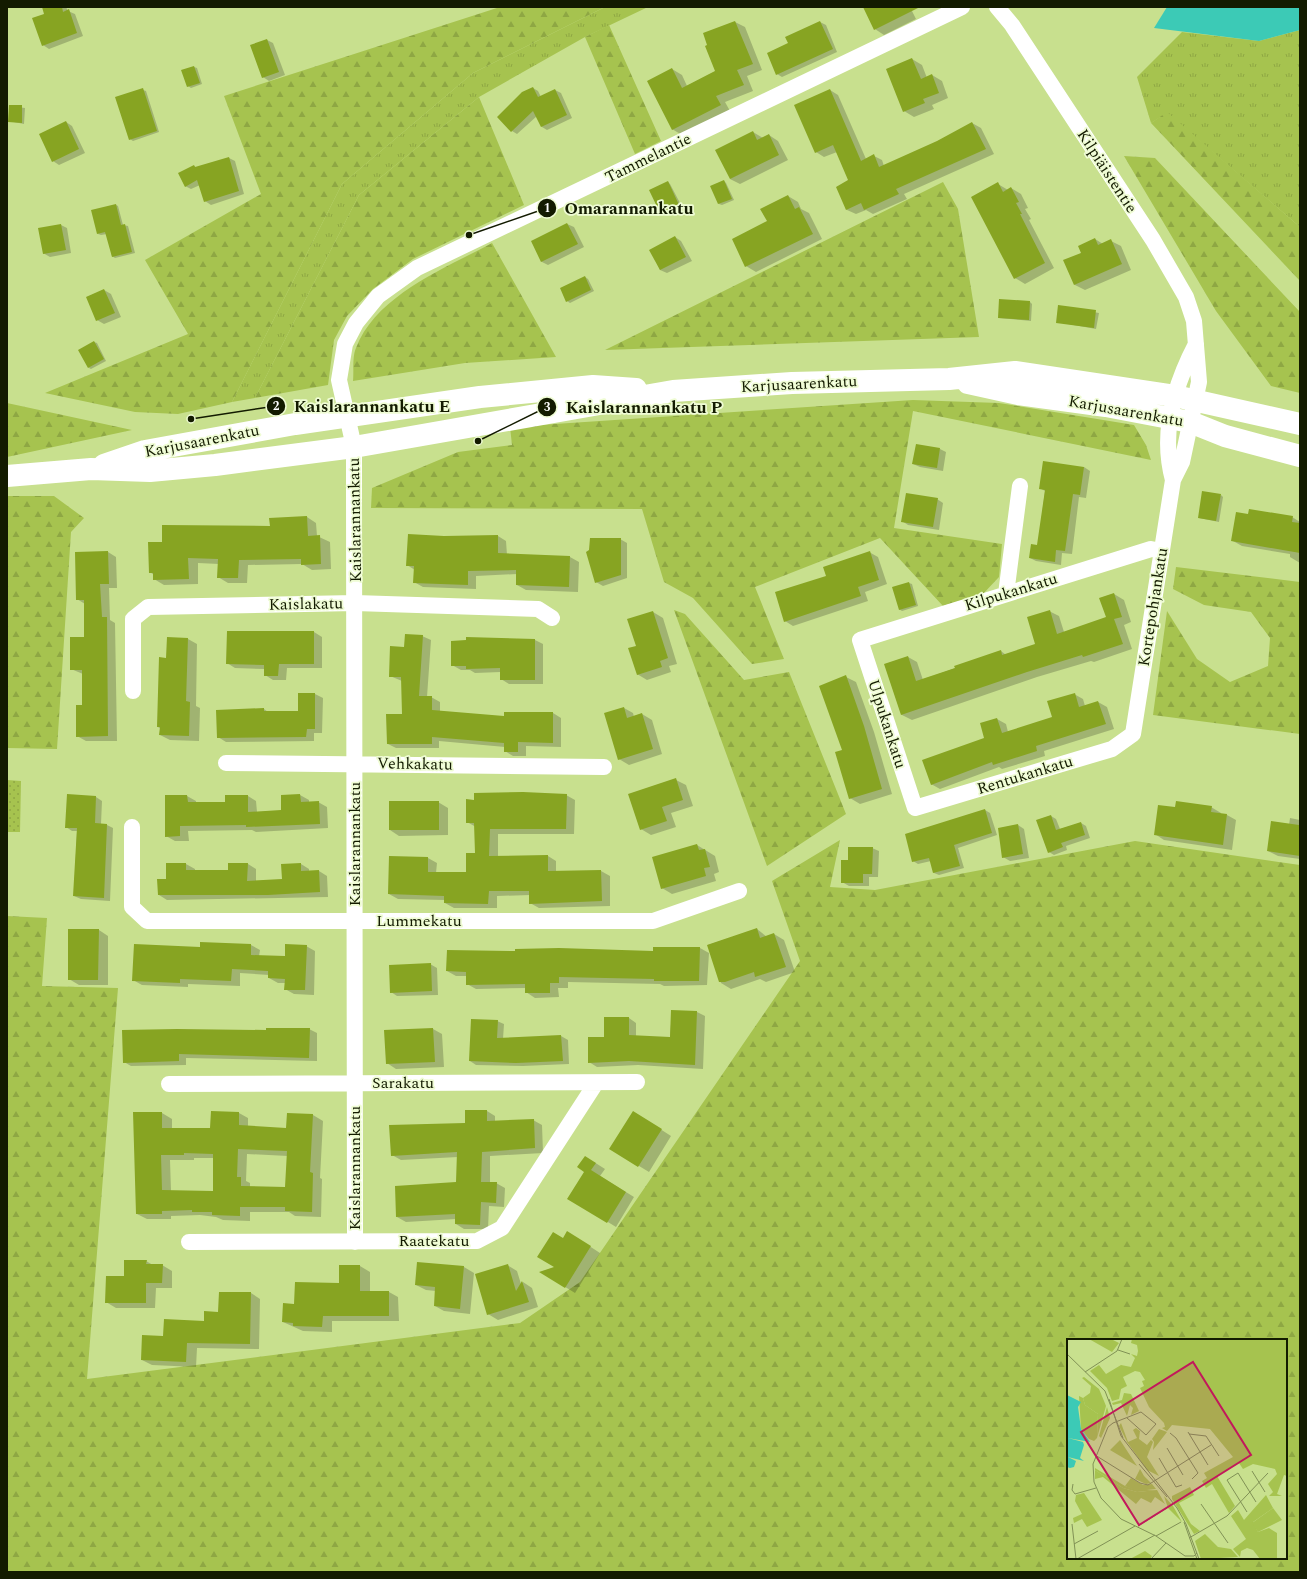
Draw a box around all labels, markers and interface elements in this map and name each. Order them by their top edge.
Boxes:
street label: Kilpiäistentie [1071,124,1143,218]
street label: Tammelantie [601,127,695,189]
callout: Omarannankatu [537,193,702,222]
text: Omarannankatu [564,196,694,222]
text: 1 [544,199,550,218]
street label: Karjusaarenkatu [740,369,858,399]
street label: Karjusaarenkatu [1067,389,1185,433]
callout: Kaislarannankatu E [266,391,459,420]
callout: Kaislarannankatu P [537,392,730,421]
text: Kaislarannankatu E [294,394,450,420]
text: Kaislarannankatu P [566,395,723,421]
text: 2 [273,397,280,416]
text: 3 [544,398,551,417]
street label: Karjusaarenkatu [143,418,261,464]
street label: Kaislarannankatu [342,457,368,583]
street label: Kortepohjankatu [1132,546,1174,668]
street label: Kilpukankatu [962,566,1060,618]
street label: Kaislakatu [269,591,343,617]
street label: Ulpukankatu [861,676,913,772]
street label: Rentukankatu [974,749,1076,801]
street label: Vehkakatu [377,751,453,777]
street label: Kaislarannankatu [343,782,367,906]
street label: Lummekatu [376,909,462,933]
street label: Sarakatu [372,1071,434,1095]
street label: Kaislarannankatu [343,1106,367,1230]
street label: Raatekatu [399,1229,469,1253]
inset map [1067,1339,1287,1559]

